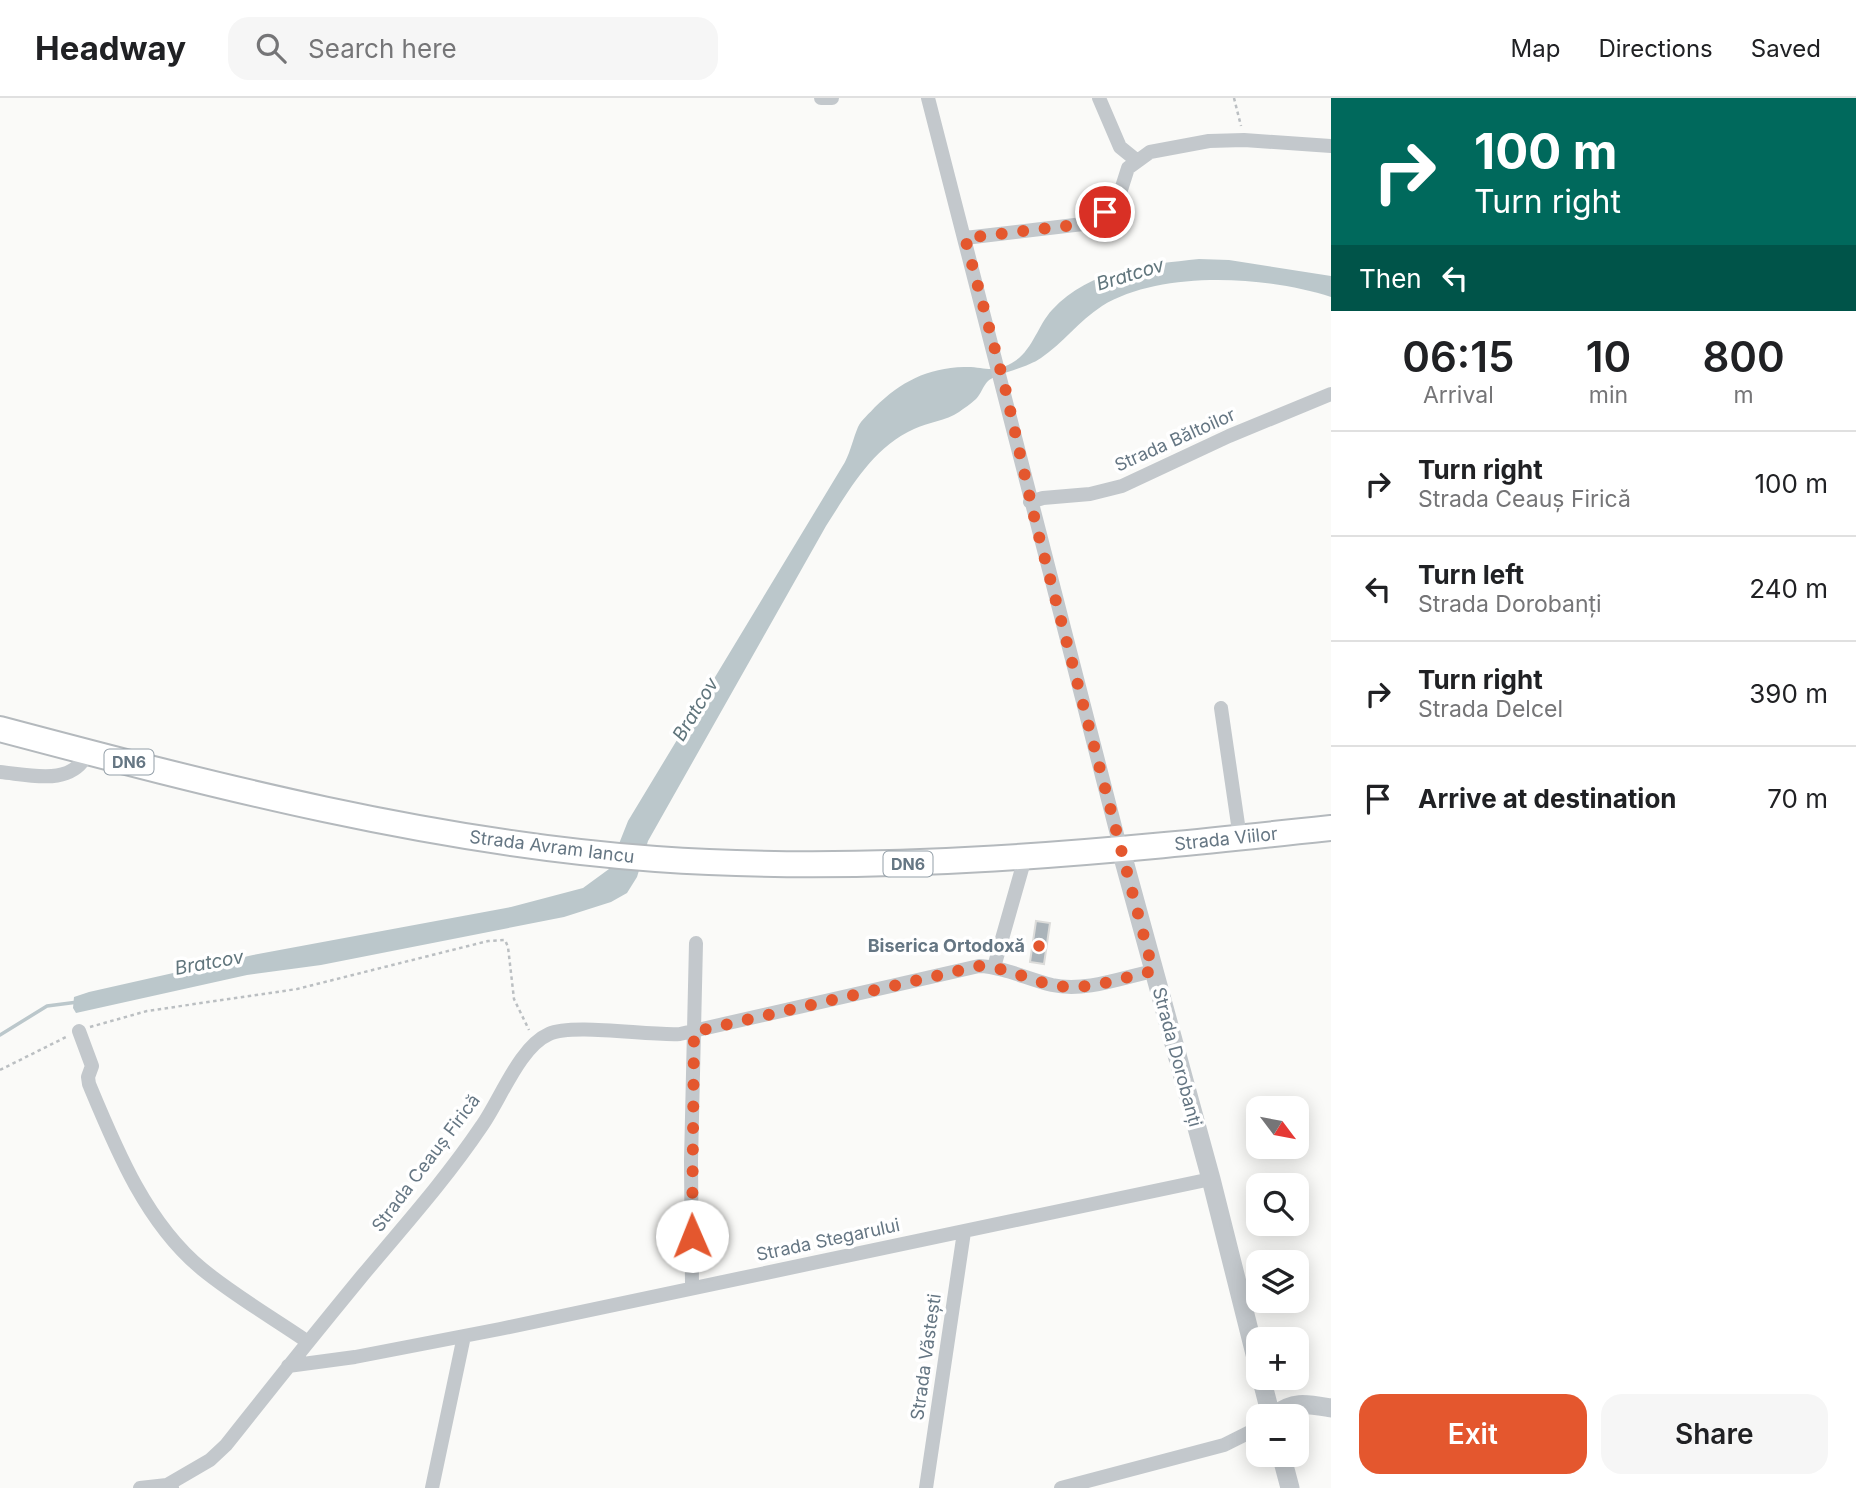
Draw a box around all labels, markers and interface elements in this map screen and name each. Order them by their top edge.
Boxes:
search box [228,17,718,80]
text: Headway [35,28,186,68]
icon: search [252,29,290,67]
text: Search here [308,33,457,64]
text: Map [1511,34,1560,63]
text: Directions [1598,34,1713,63]
text: Saved [1751,34,1821,63]
text: 100 m [1474,122,1618,181]
icon: right [1359,126,1450,217]
pin [1075,182,1135,242]
text: Turn right [1474,182,1621,221]
icon: arrive [1086,193,1124,231]
water label: Bratcov [1094,253,1168,296]
icon: left [1436,259,1474,297]
text: Then [1359,263,1422,294]
text: 06:15 [1402,331,1514,382]
text: 10 [1586,331,1631,382]
text: 800 [1702,331,1785,382]
text: Arrival [1423,381,1494,409]
text: min [1589,381,1628,409]
text: m [1733,381,1754,409]
street label: Strada Băltoilor [1111,403,1239,476]
text: Turn right [1418,454,1543,485]
icon: right [1359,465,1397,503]
text: 100 m [1755,468,1828,499]
text: Strada Ceauș Firică [1418,485,1631,513]
text: Turn left [1418,559,1524,590]
icon: left [1359,570,1397,608]
text: 240 m [1749,573,1828,604]
text: Strada Dorobanți [1418,590,1602,618]
text: Turn right [1418,664,1543,695]
water label: Bratcov [668,672,724,745]
icon: right [1359,675,1397,713]
text: 390 m [1749,678,1828,709]
text: Strada Delcel [1418,695,1563,723]
road number: DN6 [104,750,154,775]
icon: arrive [1359,780,1397,818]
text: Arrive at destination [1418,783,1677,814]
text: 70 m [1767,783,1828,814]
street label: Strada Viilor [1173,823,1279,854]
street label: Strada Avram Iancu [468,826,636,867]
road number: DN6 [884,852,932,876]
place label: Biserica Ortodoxă [868,935,1025,956]
marker: Biserica Ortodoxă [1031,938,1047,954]
water label: Bratcov [173,945,247,980]
street label: Strada Dorobanți [1148,985,1206,1129]
street label: Strada Ceauș Firică [367,1090,485,1236]
north arrow [1246,1096,1309,1158]
map controls [1246,1096,1309,1467]
button: search [1246,1173,1309,1236]
position arrow [655,1199,729,1273]
street label: Strada Stegarului [754,1214,902,1265]
button: layers [1246,1250,1309,1313]
street label: Strada Văstești [906,1292,946,1422]
button: + [1246,1327,1309,1390]
button: Exit [1359,1394,1587,1474]
button: Share [1601,1394,1828,1474]
button: − [1246,1404,1309,1467]

